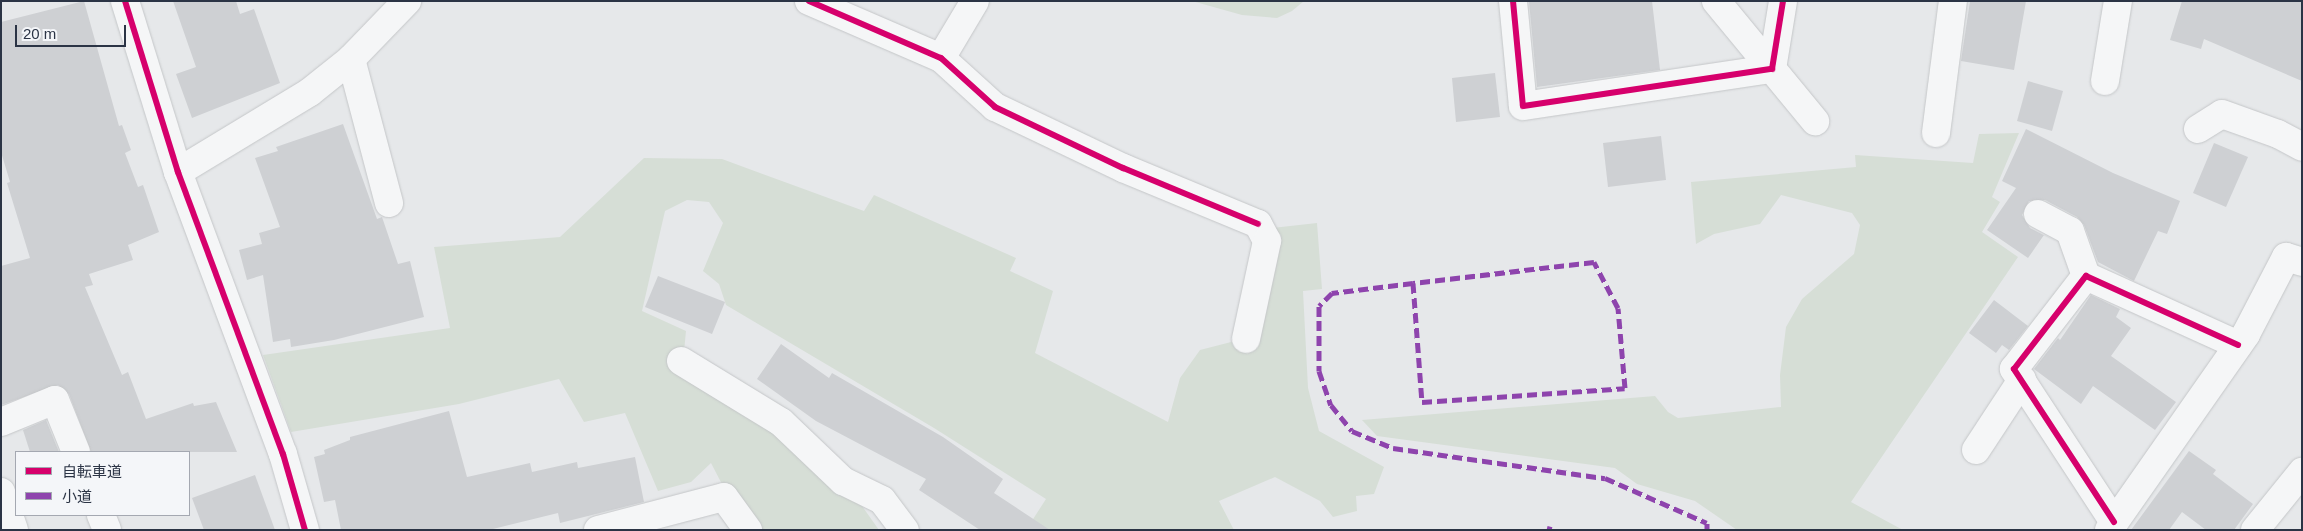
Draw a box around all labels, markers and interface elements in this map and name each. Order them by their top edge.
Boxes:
scale bar [18,15,129,47]
text: 20 m [23,25,56,42]
legend [15,451,190,516]
text: 自転車道 [62,463,122,480]
text: 小道 [62,488,92,505]

